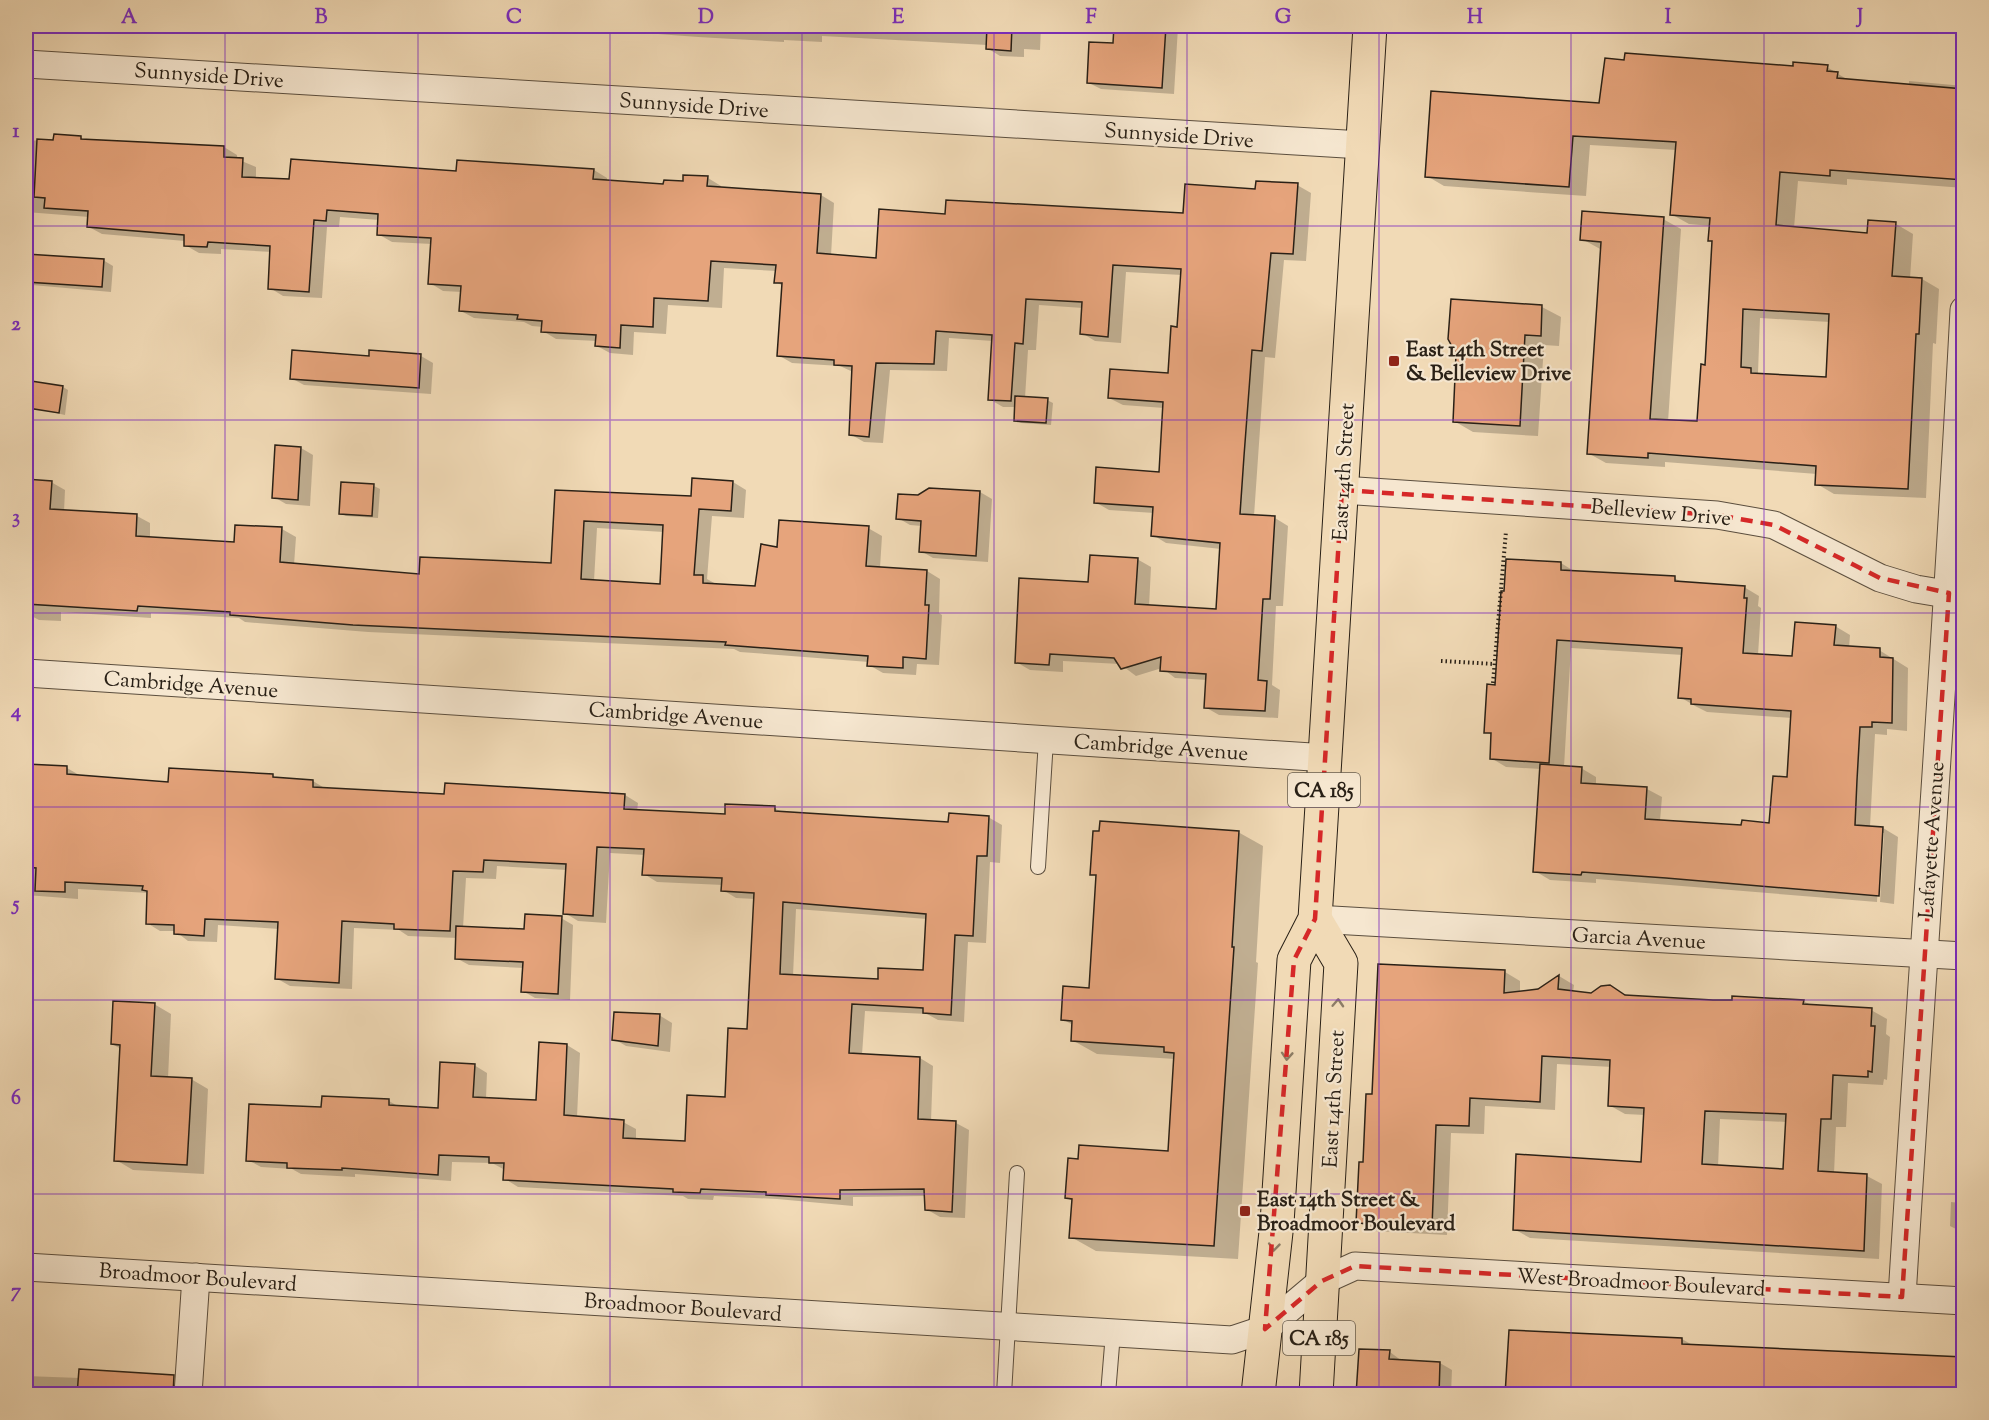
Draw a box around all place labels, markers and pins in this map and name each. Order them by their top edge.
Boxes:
place label: East 14th Street & Belleview Drive [1406,336,1571,390]
marker: East 14th Street & Belleview Drive [1387,354,1401,368]
place label: East 14th Street & Broadmoor Boulevard [1257,1186,1456,1240]
marker: East 14th Street & Broadmoor Boulevard [1238,1204,1252,1218]

